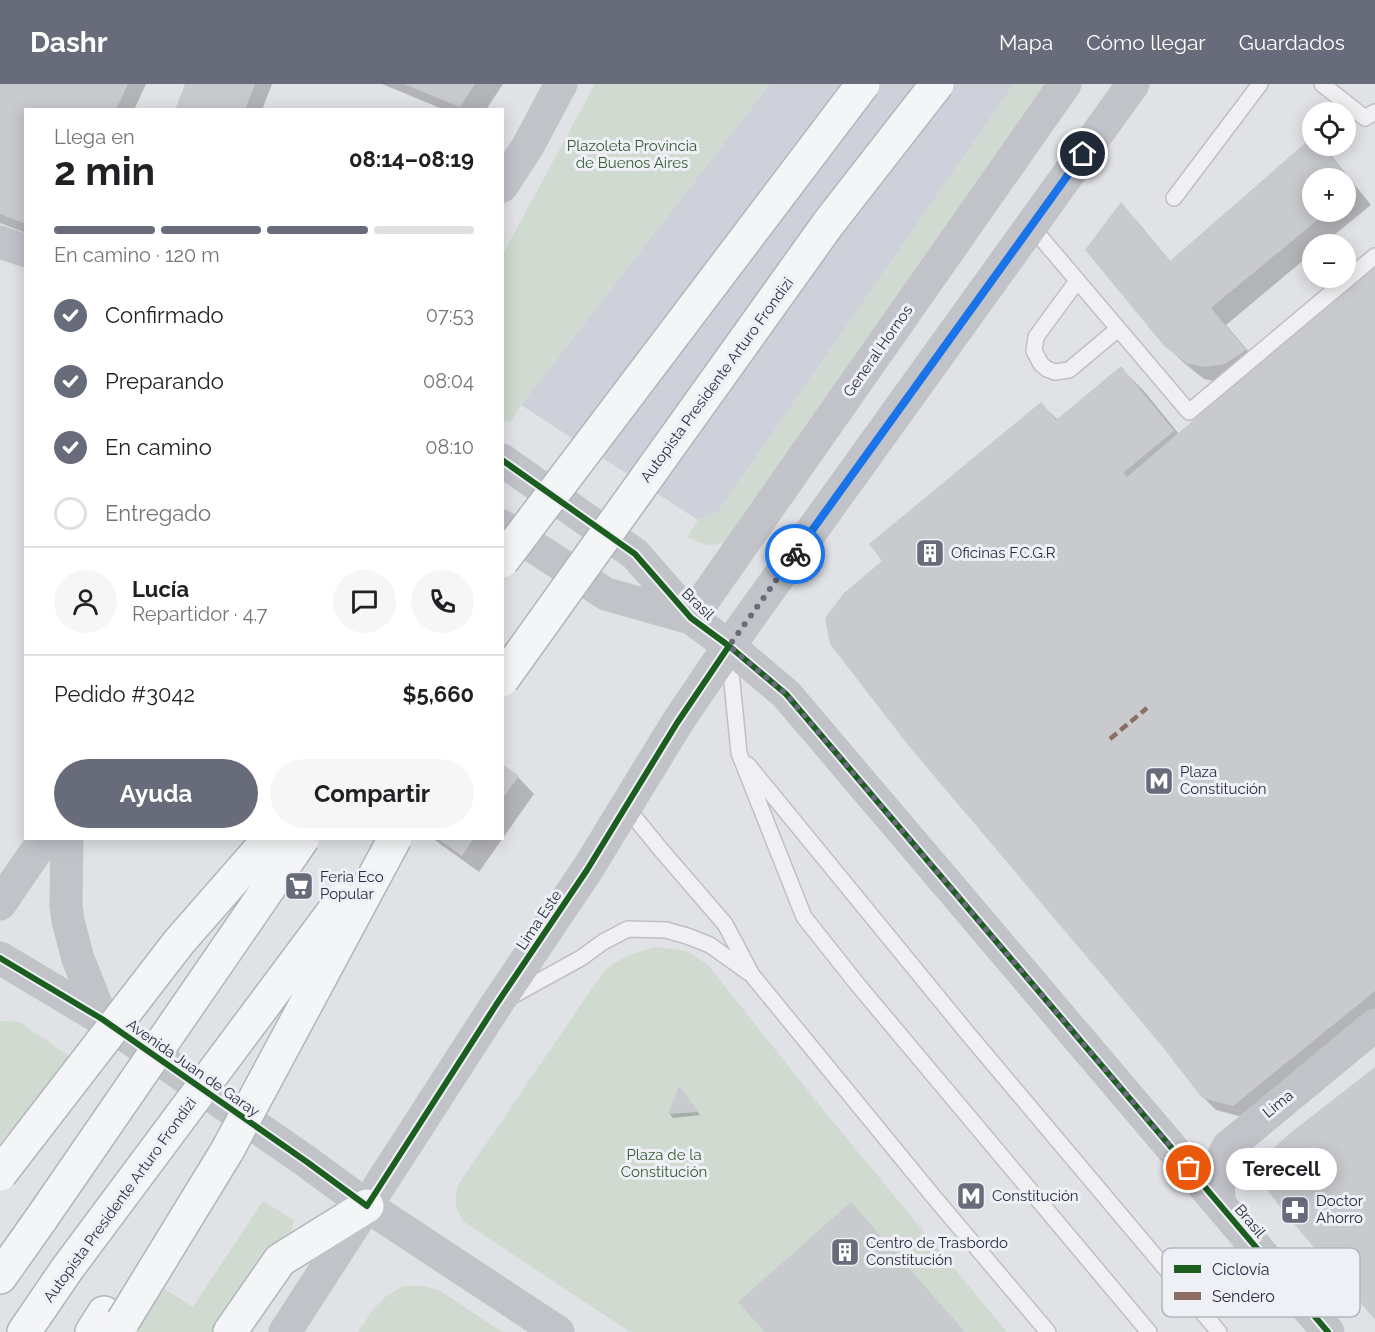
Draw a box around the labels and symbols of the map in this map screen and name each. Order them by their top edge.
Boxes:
pin [1057,128,1108,179]
park label: Plazoleta Provincia de Buenos Aires [567,137,697,172]
street label: Autopista Presidente Arturo Frondizi [637,274,797,486]
street label: General Hornos [840,302,916,400]
courier [765,524,825,584]
building icon: Oficinas F.C.G.R [914,537,946,569]
place label: Oficinas F.C.G.R [951,544,1056,562]
street label: Brasil [678,584,719,624]
place label: Plaza Constitución [1180,763,1267,798]
metro station icon: Plaza Constitución [1143,765,1175,797]
place label: Feria Eco Popular [320,868,384,903]
supermarket icon: Feria Eco Popular [283,870,315,902]
street label: Lima Este [513,887,566,953]
street label: Avenida Juan de Garay [123,1015,263,1121]
street label: Lima [1259,1086,1297,1122]
street label: Autopista Presidente Arturo Frondizi [40,1094,200,1306]
pin [1163,1142,1214,1193]
park label: Plaza de la Constitución [621,1146,707,1181]
callout: Terecell [1225,1147,1336,1189]
metro station icon: Constitución [955,1180,987,1212]
place label: Constitución [992,1187,1079,1205]
place label: Doctor Ahorro [1316,1192,1364,1227]
pharmacy icon: Doctor Ahorro [1279,1194,1311,1226]
street label: Brasil [1231,1201,1270,1242]
place label: Centro de Trasbordo Constitución [866,1234,1008,1269]
building icon: Centro de Trasbordo Constitución [829,1236,861,1268]
legend [1162,1248,1360,1317]
text: Ciclovía [1212,1260,1270,1279]
text: Sendero [1212,1287,1275,1306]

